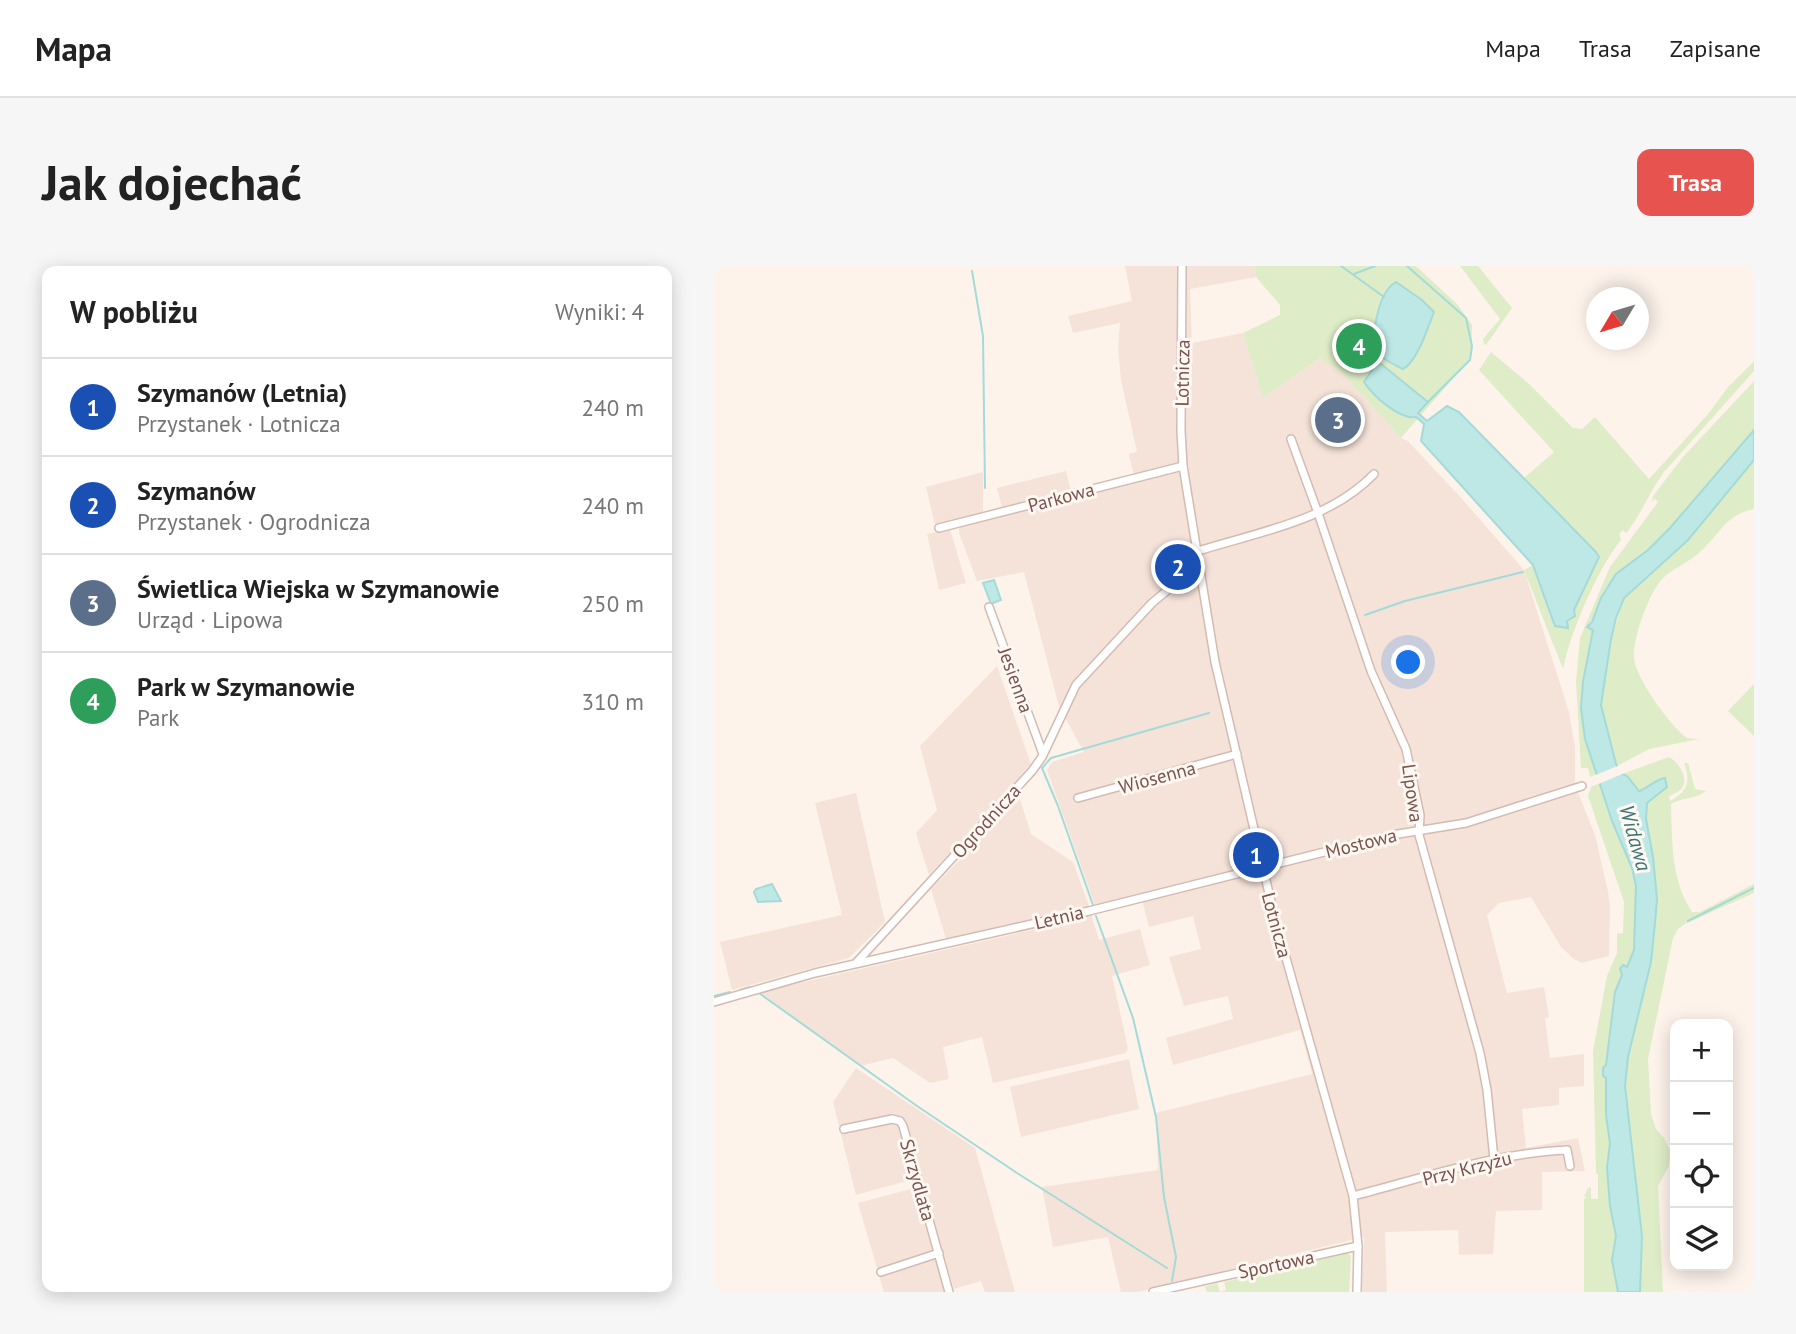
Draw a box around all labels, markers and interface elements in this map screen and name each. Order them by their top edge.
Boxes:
text: Mapa [35,27,112,70]
text: Mapa [1485,33,1541,64]
text: Trasa [1579,33,1632,64]
text: Zapisane [1670,33,1761,64]
button: Trasa [1637,149,1754,216]
text: Jak dojechać [42,150,302,214]
north arrow [1586,287,1649,350]
text: W pobliżu [70,292,198,331]
text: Wyniki: 4 [555,297,644,326]
pin: 4 [1336,320,1382,372]
street label: Lotnicza [1169,339,1195,407]
text: Szymanów (Letnia) [137,376,347,409]
text: 1 [86,393,100,422]
text: 240 m [582,393,644,422]
pin: 3 [1315,394,1361,446]
text: Przystanek · Lotnicza [137,409,341,438]
text: Szymanów [137,474,256,507]
street label: Parkowa [1025,477,1097,517]
text: 2 [86,491,100,520]
text: 240 m [582,491,644,520]
text: Przystanek · Ogrodnicza [137,507,371,536]
pin: 2 [1155,541,1201,593]
text: Świetlica Wiejska w Szymanowie [137,572,499,605]
text: 3 [86,589,100,618]
text: 250 m [582,589,644,618]
text: Urząd · Lipowa [137,605,283,634]
street label: Jesienna [993,643,1039,716]
your location [1391,645,1425,679]
text: Park w Szymanowie [137,670,355,703]
text: 4 [86,687,100,716]
text: 310 m [582,687,644,716]
text: Park [137,703,179,732]
street label: Wiosenna [1116,755,1198,799]
street label: Lipowa [1397,762,1429,824]
street label: Ogrodnicza [946,779,1026,863]
water label: Widawa [1613,802,1658,875]
street label: Mostowa [1323,823,1399,863]
pin: 1 [1233,829,1279,881]
street label: Lotnicza [1257,890,1297,960]
street label: Letnia [1032,900,1086,934]
map controls [1670,1019,1733,1271]
button: + [1670,1019,1733,1082]
button: − [1670,1082,1733,1145]
street label: Skrzydlata [895,1136,941,1224]
street label: Przy Krzyżu [1420,1145,1514,1191]
button: locate [1670,1145,1733,1208]
button: layers [1670,1208,1733,1271]
street label: Sportowa [1236,1244,1316,1284]

